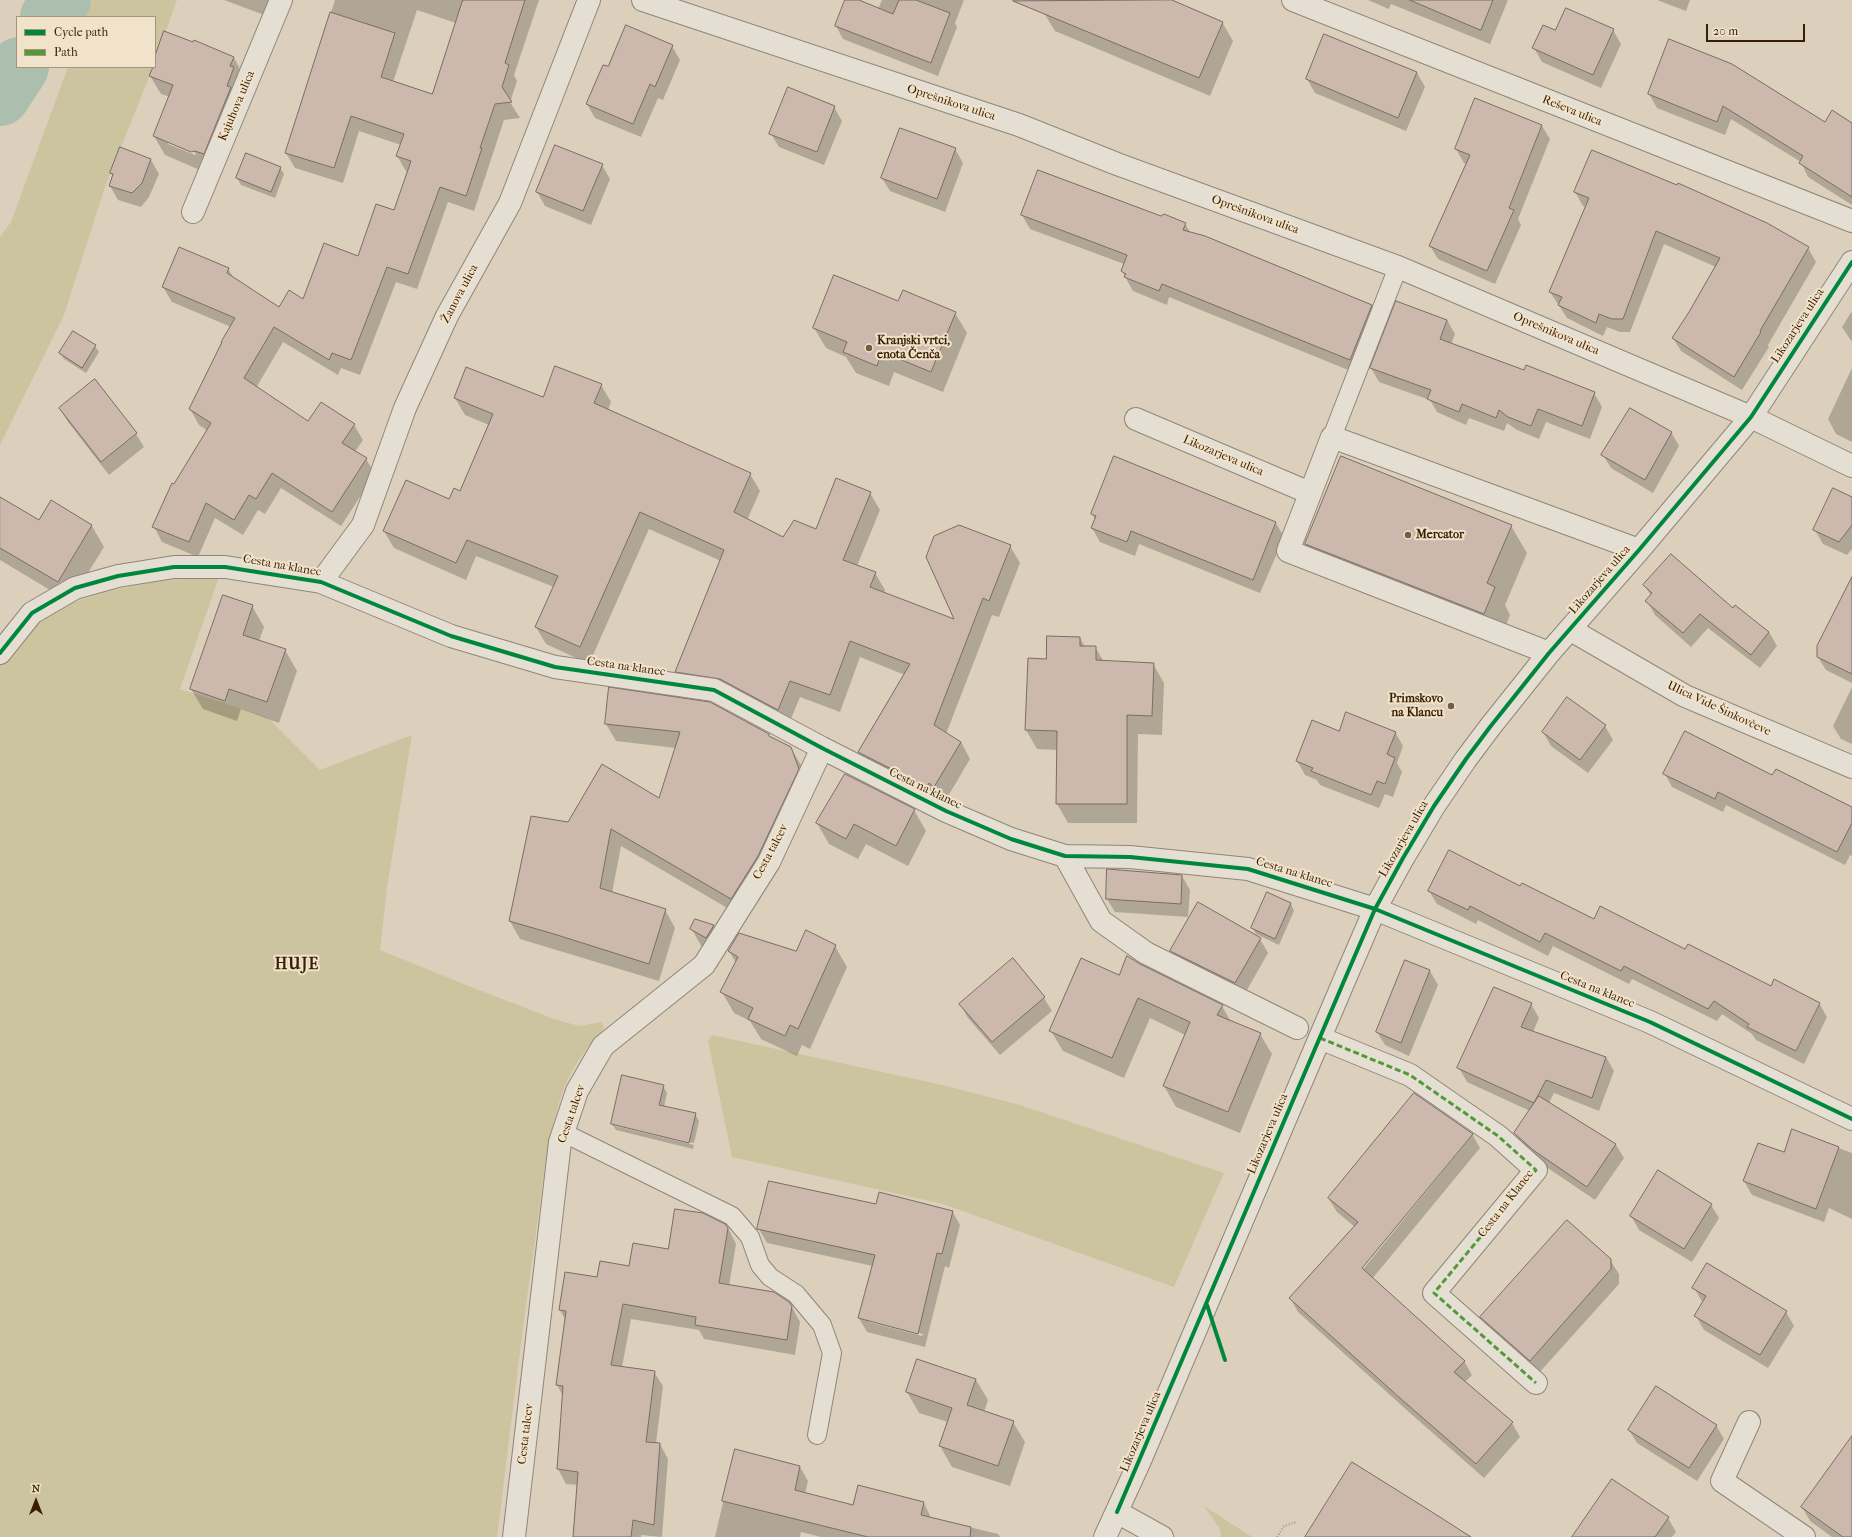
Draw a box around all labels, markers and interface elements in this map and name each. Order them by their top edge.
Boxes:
legend [16,16,156,68]
scale bar [1708,16,1807,42]
text: 20 m [1713,24,1738,38]
text: Cycle path [54,25,108,39]
text: Path [54,45,78,59]
street label: Kajuhova ulica [216,69,258,143]
street label: Oprešnikova ulica [905,82,997,124]
street label: Reševa ulica [1540,92,1604,130]
street label: Oprešnikova ulica [1209,192,1301,238]
street label: Žanova ulica [438,262,482,326]
street label: Likozarjeva ulica [1768,286,1828,366]
street label: Oprešnikova ulica [1511,309,1601,359]
place label: Kranjski vrtci, enota Čenča [877,334,950,362]
marker: Kranjski vrtci, enota Čenča [864,343,874,353]
street label: Likozarjeva ulica [1180,433,1266,479]
place label: Mercator [1416,528,1464,542]
marker: Mercator [1403,530,1413,540]
street label: Likozarjeva ulica [1566,543,1634,617]
street label: Cesta na klanec [242,552,322,580]
street label: Cesta na klanec [586,654,666,680]
street label: Ulica Vide Šinkovčeve [1665,679,1773,739]
place label: Primskovo na Klancu [1389,692,1443,720]
marker: Primskovo na Klancu [1446,701,1456,711]
street label: Cesta na klanec [886,765,964,813]
street label: Likozarjeva ulica [1376,798,1432,880]
street label: Cesta talcev [750,822,792,882]
street label: Cesta na klanec [1254,855,1334,891]
district label: HUJE [275,955,319,975]
street label: Cesta na klanec [1558,969,1636,1011]
street label: Cesta talcev [555,1083,589,1145]
street label: Likozarjeva ulica [1245,1091,1291,1177]
street label: Cesta na Klanec [1475,1167,1537,1241]
street label: Likozarjeva ulica [1118,1389,1164,1475]
street label: Cesta talcev [515,1403,537,1465]
north arrow [16,1481,56,1521]
text: N [32,1482,40,1495]

